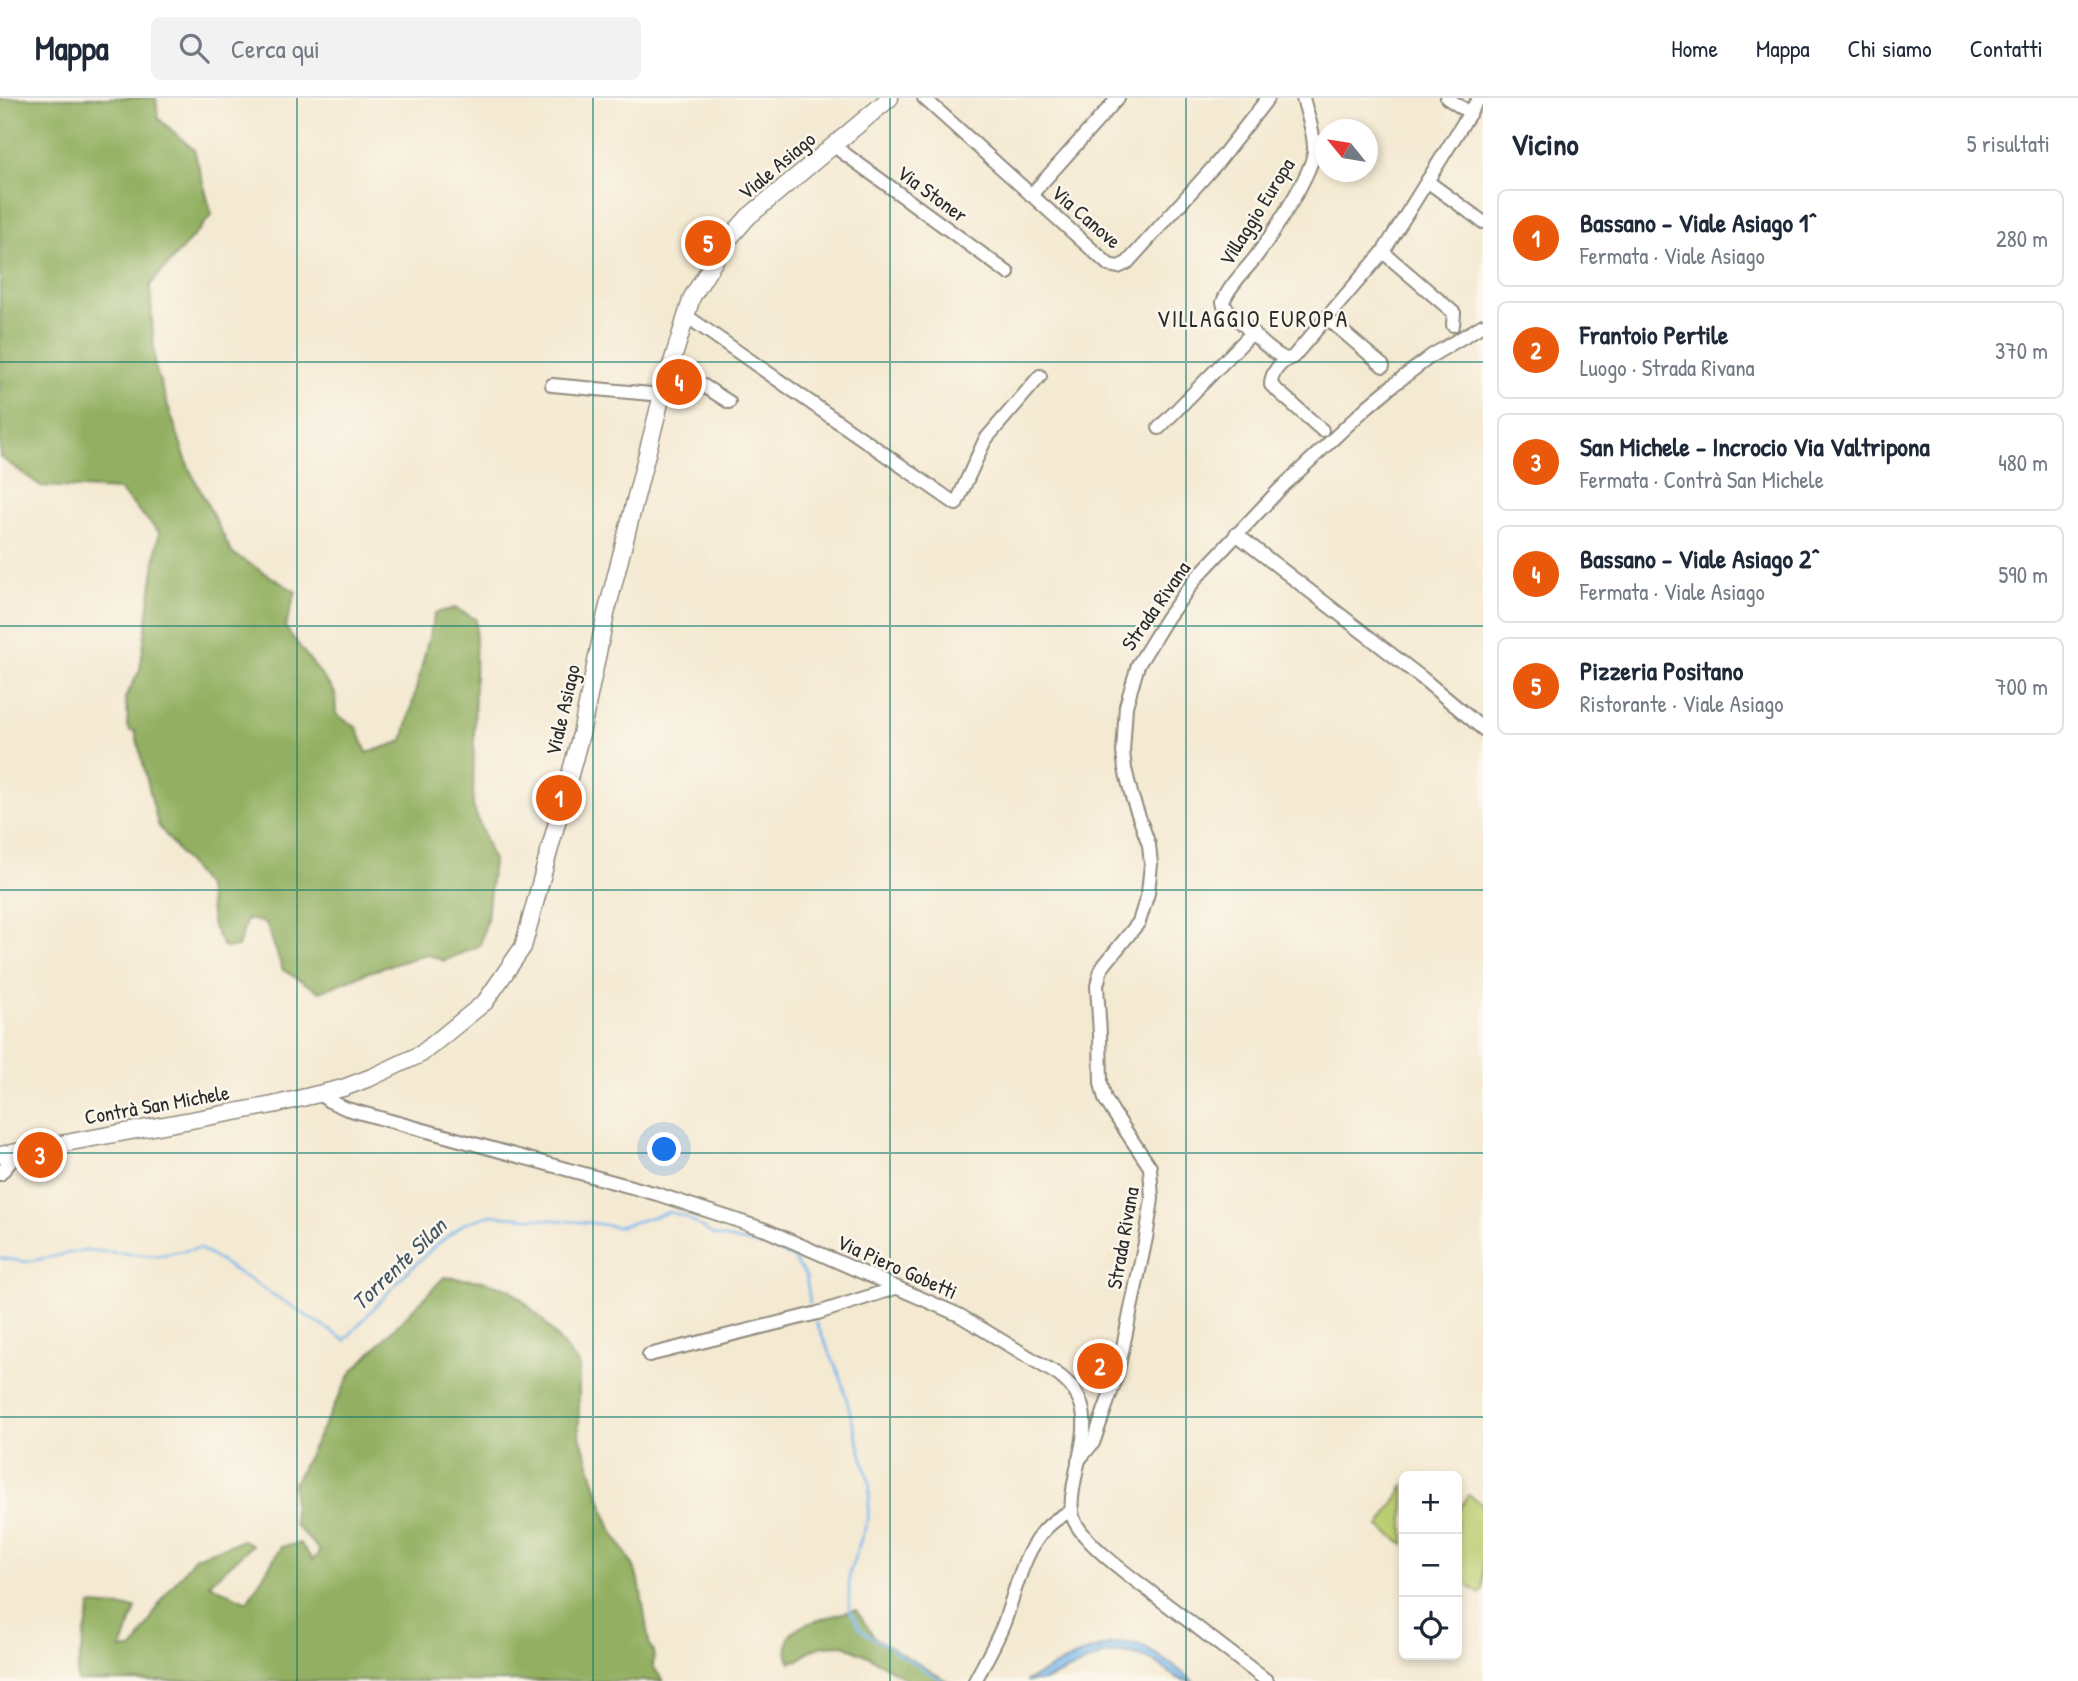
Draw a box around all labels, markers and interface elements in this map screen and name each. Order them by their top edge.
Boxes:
search box [151,17,641,80]
text: Mappa [35,26,109,70]
icon: search [175,29,213,67]
text: Cerca qui [231,31,320,66]
text: Home [1671,32,1718,64]
text: Mappa [1756,32,1810,64]
text: Chi siamo [1848,32,1932,64]
text: Contatti [1970,32,2043,64]
north arrow [1315,119,1378,182]
text: Vicino [1511,124,1579,164]
street label: Viale Asiago [732,125,821,206]
text: 5 risultati [1967,128,2050,159]
street label: Villaggio Europa [1212,152,1301,271]
street label: Via Stoner [891,158,974,229]
street label: Via Canove [1045,178,1128,255]
text: Bassano - Viale Asiago 1^ [1580,205,1818,240]
pin: 5 [685,217,731,269]
text: 1 [1532,223,1540,254]
text: 280 m [1996,223,2048,254]
text: Fermata · Viale Asiago [1580,240,1765,271]
district label: VILLAGGIO EUROPA [1157,303,1349,334]
text: Frantoio Pertile [1580,317,1728,352]
text: 2 [1531,335,1541,366]
text: 370 m [1995,335,2048,366]
text: Luogo · Strada Rivana [1580,352,1755,383]
pin: 4 [656,356,702,408]
text: San Michele - Incrocio Via Valtripona [1580,429,1930,464]
text: 3 [1531,447,1541,478]
text: 480 m [1998,447,2048,478]
text: Fermata · Contrà San Michele [1580,464,1824,495]
text: Bassano - Viale Asiago 2^ [1580,541,1821,576]
street label: Strada Rivana [1114,555,1197,656]
text: 4 [1532,559,1540,590]
text: 590 m [1999,559,2048,590]
text: Fermata · Viale Asiago [1580,576,1765,607]
text: Pizzeria Positano [1580,653,1743,688]
street label: Viale Asiago [538,662,587,758]
text: 5 [1531,671,1541,702]
text: 700 m [1995,671,2048,702]
text: Ristorante · Viale Asiago [1580,688,1784,719]
pin: 1 [536,772,582,824]
street label: Contrà San Michele [82,1078,232,1132]
pin: 3 [17,1129,63,1181]
your location [647,1132,681,1166]
street label: Strada Rivana [1099,1185,1146,1291]
water label: Torrente Silan [344,1209,454,1317]
street label: Via Piero Gobetti [832,1227,962,1306]
pin: 2 [1077,1340,1123,1392]
map controls [1399,1471,1462,1660]
button: + [1399,1471,1462,1534]
button: − [1399,1534,1462,1597]
button: locate [1399,1597,1462,1660]

